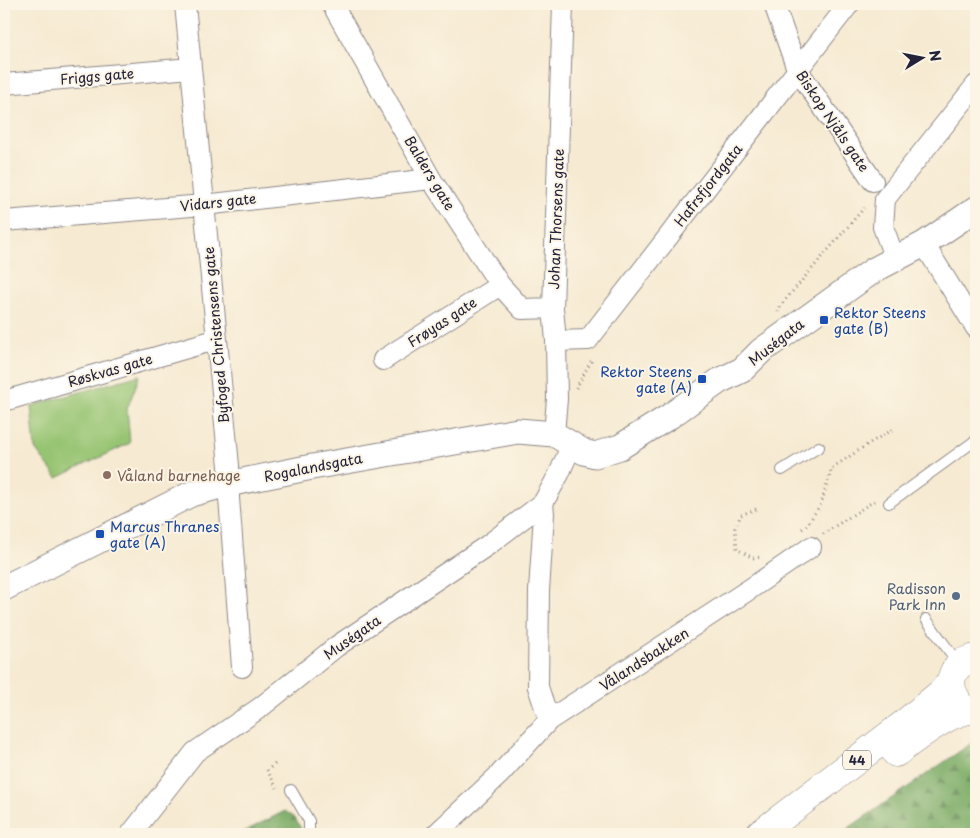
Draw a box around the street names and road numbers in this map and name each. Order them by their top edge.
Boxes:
street label: Friggs gate [59,62,135,90]
street label: Biskop Njåls gate [791,66,875,176]
street label: Balders gate [399,132,461,214]
street label: Hafrsfjordgata [669,139,747,231]
street label: Johan Thorsens gate [543,148,569,290]
street label: Vidars gate [179,188,257,216]
street label: Byfoged Christensens gate [198,246,234,424]
street label: Frøyas gate [403,292,481,352]
street label: Muségata [744,313,808,370]
street label: Røskvas gate [65,348,155,392]
street label: Rogalandsgata [262,447,364,487]
street label: Muségata [319,609,385,664]
street label: Vålandsbakken [595,622,693,696]
road number: 44 [843,750,871,770]

